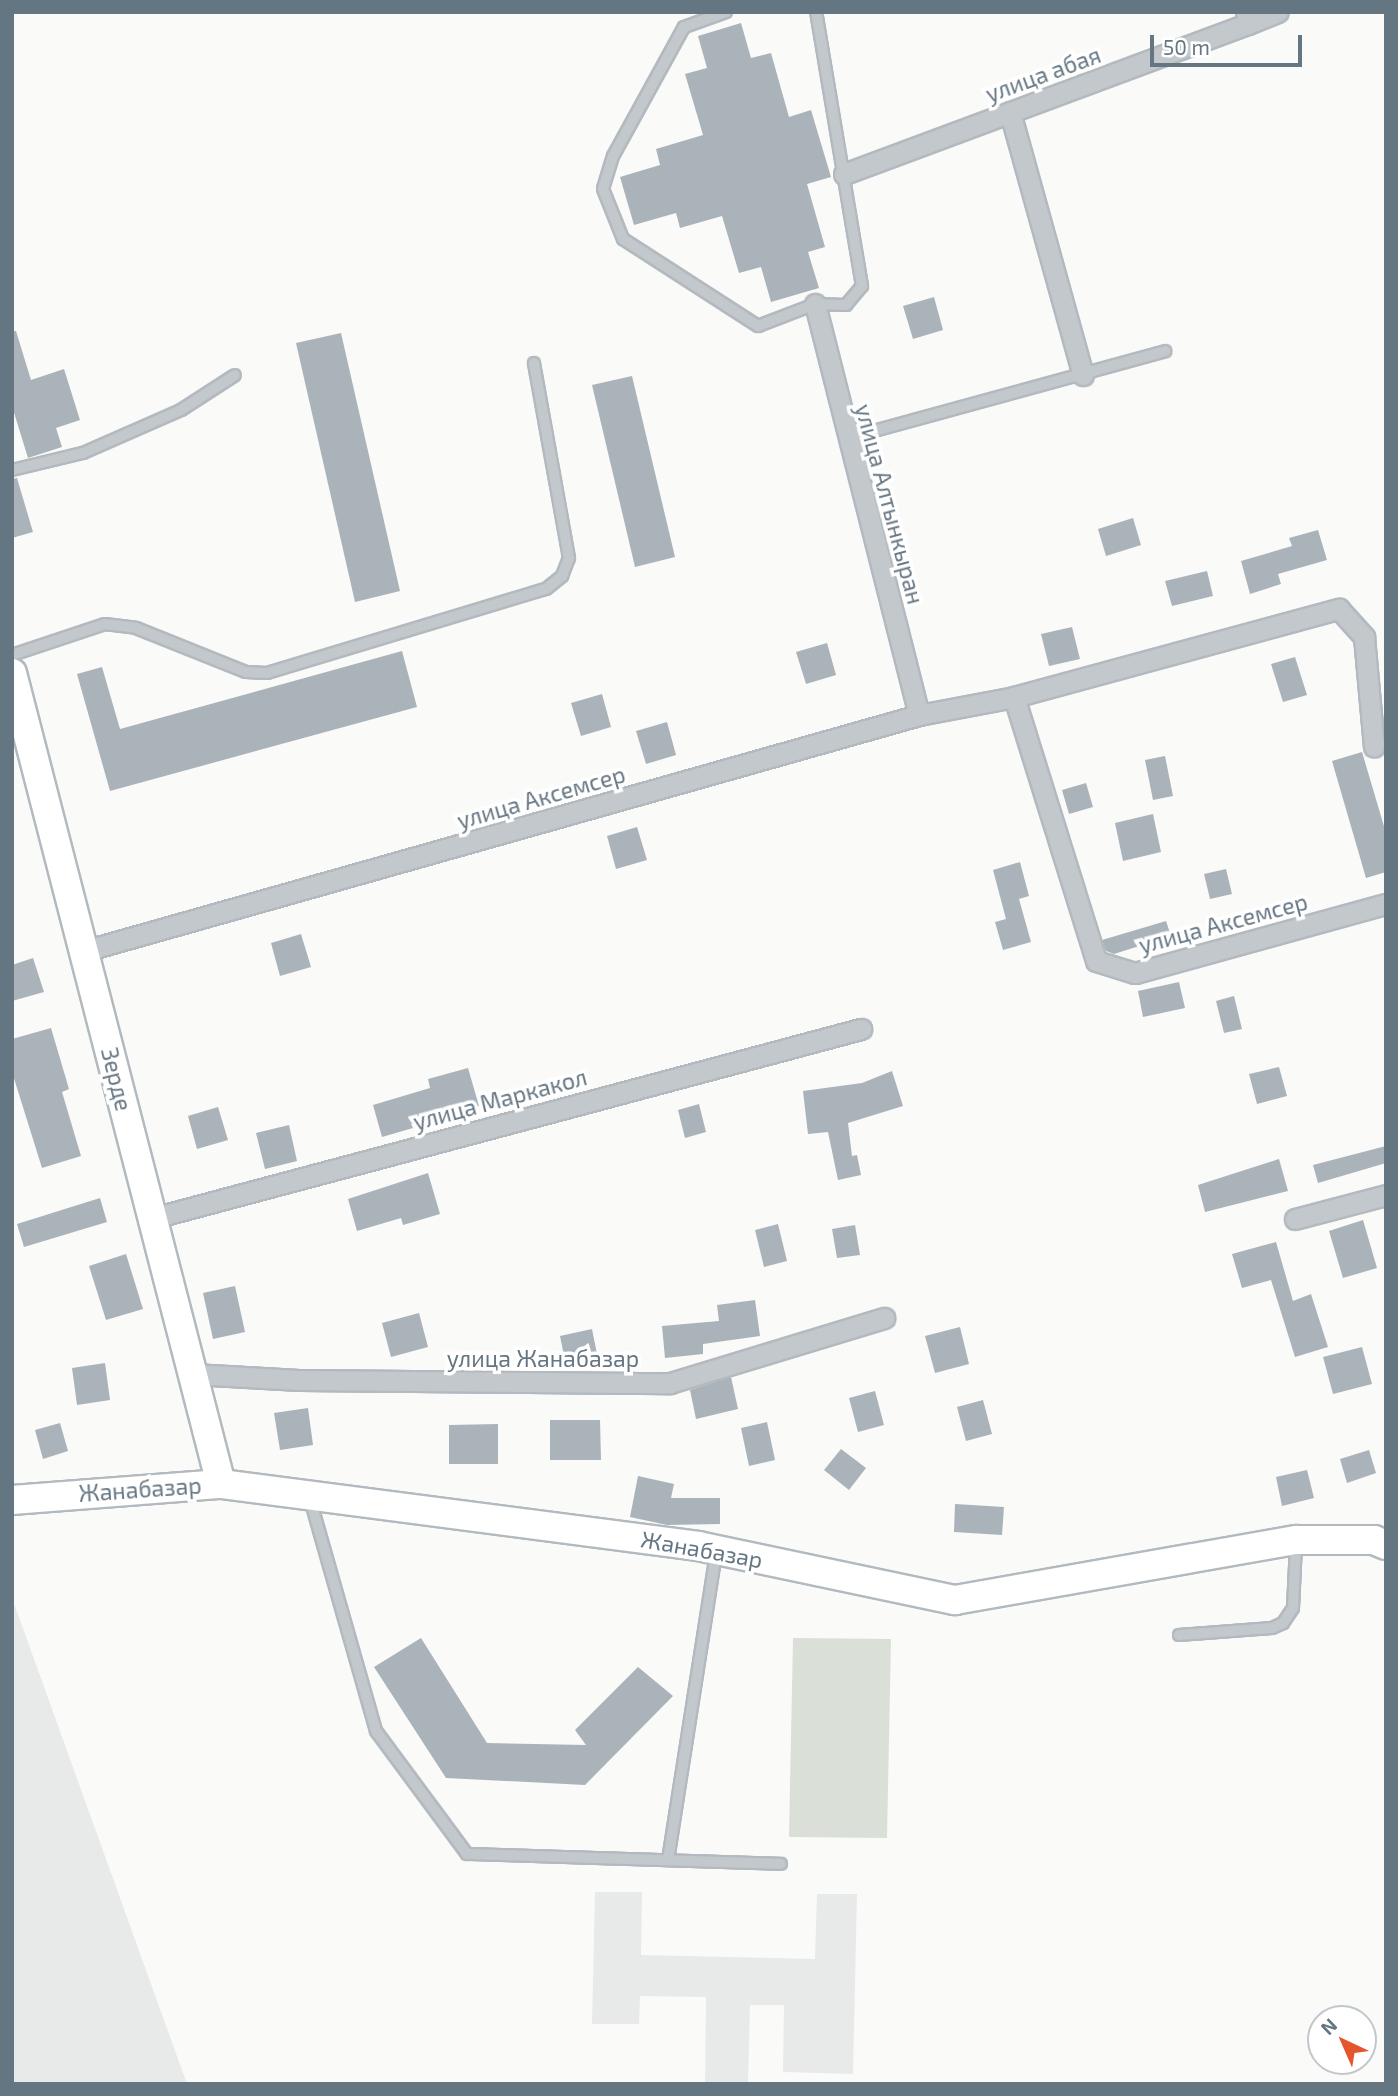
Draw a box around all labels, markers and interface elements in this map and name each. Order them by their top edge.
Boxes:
scale bar [1153,21,1305,65]
text: 50 m [1163,34,1210,59]
street label: улица абая [982,40,1104,108]
street label: улица Алтынкыран [850,401,930,607]
street label: улица Аксемсер [454,760,628,834]
street label: улица Аксемсер [1136,887,1310,959]
street label: Зерде [96,1044,138,1114]
street label: улица Маркакол [410,1063,590,1135]
street label: улица Жанабазар [447,1344,639,1372]
street label: Жанабазар [78,1471,202,1507]
street label: Жанабазар [639,1525,765,1573]
north arrow [1307,2005,1377,2075]
text: N [1316,2013,1341,2039]

